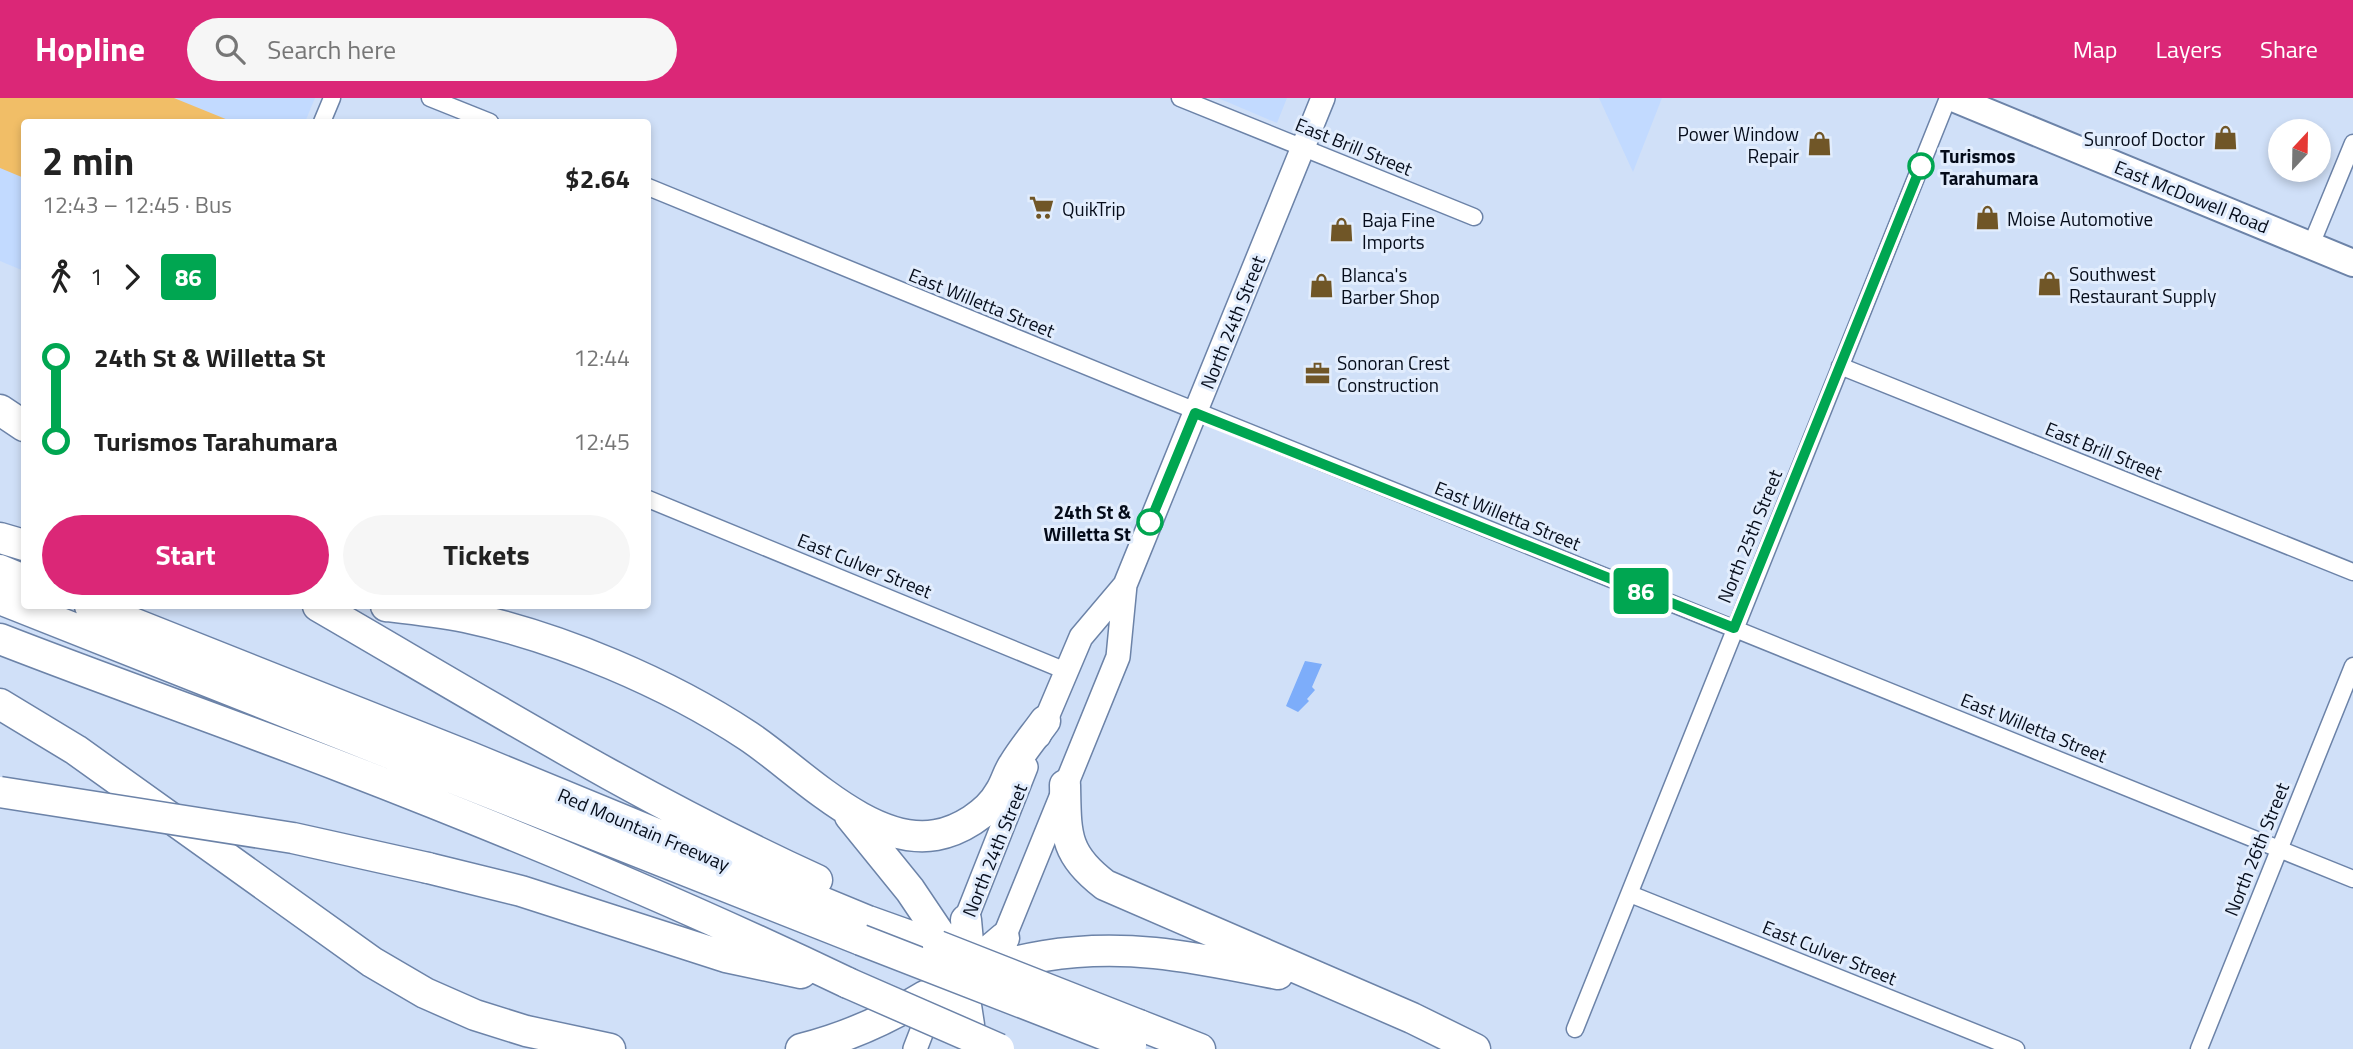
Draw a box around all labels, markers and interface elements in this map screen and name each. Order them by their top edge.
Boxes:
search box [187,18,677,81]
text: Hopline [35,24,145,74]
icon: search [211,30,249,68]
text: Search here [267,30,396,69]
text: Map [2073,31,2118,67]
text: Layers [2156,31,2222,67]
text: Share [2260,31,2318,67]
street label: East Brill Street [1291,109,1417,183]
place label: Power Window Repair [1677,119,1799,170]
north arrow [2268,119,2331,182]
map controls [2268,119,2331,182]
place label: Sunroof Doctor [2084,124,2205,153]
shop icon: Sunroof Doctor [2211,124,2239,152]
shop icon: Power Window Repair [1805,130,1833,158]
text: 2 min [42,132,134,190]
place label: Turismos Tarahumara [1940,141,2039,192]
street label: East McDowell Road [2110,152,2274,240]
marker: Turismos Tarahumara [1908,153,1934,179]
text: $2.64 [565,159,630,198]
text: 12:43 – 12:45 · Bus [42,187,232,222]
supermarket icon: QuikTrip [1028,194,1056,222]
place label: QuikTrip [1062,194,1126,223]
shop icon: Moise Automotive [1973,204,2001,232]
place label: Moise Automotive [2007,204,2153,233]
place label: Baja Fine Imports [1362,205,1435,256]
shop icon: Baja Fine Imports [1328,216,1356,244]
street label: North 24th Street [1192,251,1272,393]
icon: walk [42,258,80,296]
icon: forward [113,258,151,296]
text: 1 [90,259,103,294]
text: 86 [175,259,202,295]
place label: Southwest Restaurant Supply [2069,259,2216,310]
street label: East Willetta Street [905,260,1060,345]
place label: Blanca's Barber Shop [1341,260,1440,311]
shop icon: Southwest Restaurant Supply [2035,270,2063,298]
shop icon: Blanca's Barber Shop [1307,271,1335,299]
text: 24th St & Willetta St [94,338,325,377]
text: 12:44 [573,340,630,375]
place label: Sonoran Crest Construction [1337,348,1450,399]
office icon: Sonoran Crest Construction [1303,359,1331,387]
street label: East Brill Street [2041,413,2167,487]
text: Turismos Tarahumara [94,422,338,461]
text: 12:45 [573,424,630,459]
street label: North 25th Street [1709,465,1789,607]
street label: East Willetta Street [1431,473,1586,558]
place label: 24th St & Willetta St [1044,497,1132,548]
marker: 24th St & Willetta St [1137,509,1163,535]
button: Start [42,515,329,595]
button: Tickets [343,515,630,595]
street label: East Culver Street [793,525,937,605]
line badge: 86 [1610,568,1672,614]
text: 86 [1628,573,1654,609]
street label: East Willetta Street [1957,685,2112,770]
street label: North 26th Street [2216,778,2296,920]
street label: North 24th Street [954,779,1034,921]
street label: Red Mountain Freeway [554,780,734,878]
street label: East Culver Street [1758,912,1902,992]

